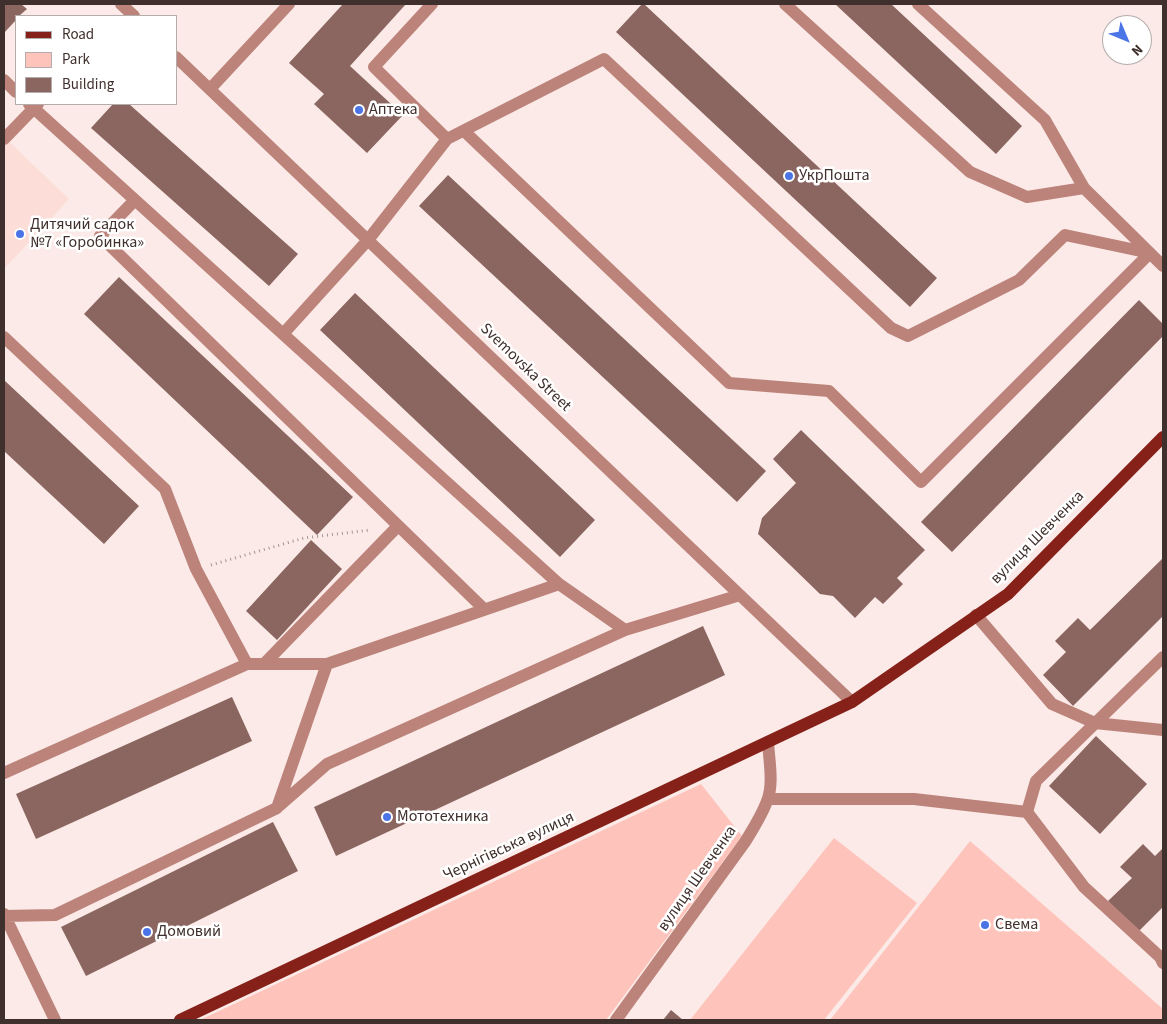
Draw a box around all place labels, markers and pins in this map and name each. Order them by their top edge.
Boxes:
place label: Аптека [369,100,417,120]
marker: Аптека [353,104,365,116]
place label: УкрПошта [799,166,870,186]
marker: УкрПошта [783,170,795,182]
place label: Дитячий садок №7 «Горобинка» [30,215,144,253]
marker: Дитячий садок №7 «Горобинка» [14,228,26,240]
place label: Мототехника [397,807,489,827]
marker: Мототехника [381,811,393,823]
place label: Свема [995,915,1038,935]
marker: Свема [979,919,991,931]
place label: Домовий [157,922,221,942]
marker: Домовий [141,926,153,938]

